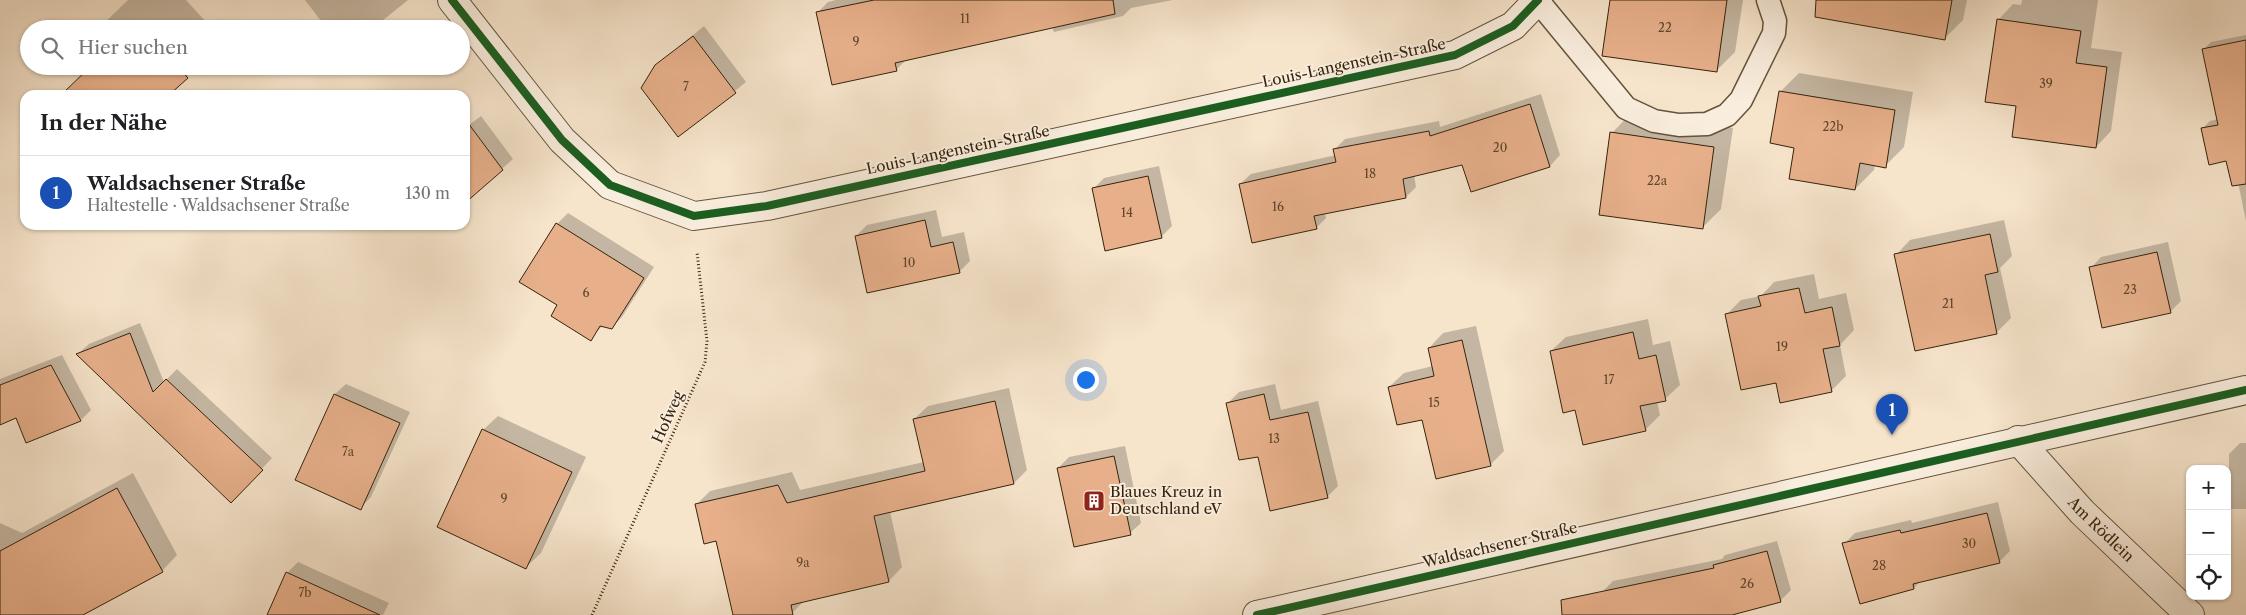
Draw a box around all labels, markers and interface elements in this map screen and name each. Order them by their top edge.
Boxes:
house number: 11 [960,11,970,26]
search box [20,20,470,75]
house number: 22 [1658,20,1672,35]
icon: search [38,34,66,62]
house number: 9 [852,34,860,49]
street label: Louis-Langenstein-Straße [1260,34,1447,91]
text: Hier suchen [78,36,188,59]
house number: 39 [2039,76,2053,91]
house number: 7 [683,79,689,94]
text: In der Nähe [40,110,167,135]
house number: 22b [1822,119,1844,134]
street label: Louis-Langenstein-Straße [864,121,1051,178]
house number: 20 [1493,140,1507,155]
house number: 18 [1364,166,1376,181]
text: Waldsachsener Straße [87,172,306,195]
house number: 22a [1647,173,1668,188]
text: 1 [52,183,60,203]
text: 130 m [405,183,450,203]
text: Haltestelle · Waldsachsener Straße [87,195,350,215]
house number: 16 [1272,199,1284,214]
house number: 14 [1121,205,1133,220]
house number: 10 [903,255,915,270]
house number: 23 [2123,282,2137,297]
house number: 6 [582,285,590,300]
house number: 21 [1942,296,1954,311]
house number: 19 [1776,339,1788,354]
your location [1073,367,1099,393]
house number: 17 [1604,372,1615,387]
street label: Hofweg [648,388,688,446]
pin: 1 [1876,394,1908,435]
house number: 15 [1428,395,1440,410]
house number: 13 [1268,431,1280,446]
house number: 7a [342,444,355,459]
map controls [2186,465,2231,600]
button: + [2186,465,2231,510]
place label: Blaues Kreuz in Deutschland eV [1110,482,1223,518]
building icon: Blaues Kreuz in Deutschland eV [1082,489,1106,513]
house number: 9 [500,491,508,506]
street label: Am Rödlein [2063,492,2139,566]
button: − [2186,510,2231,555]
street label: Waldsachsener Straße [1420,517,1579,572]
house number: 30 [1962,536,1976,551]
house number: 9a [796,555,810,570]
button: locate [2186,555,2231,600]
house number: 28 [1872,558,1886,573]
house number: 26 [1740,576,1754,591]
house number: 7b [298,585,312,600]

